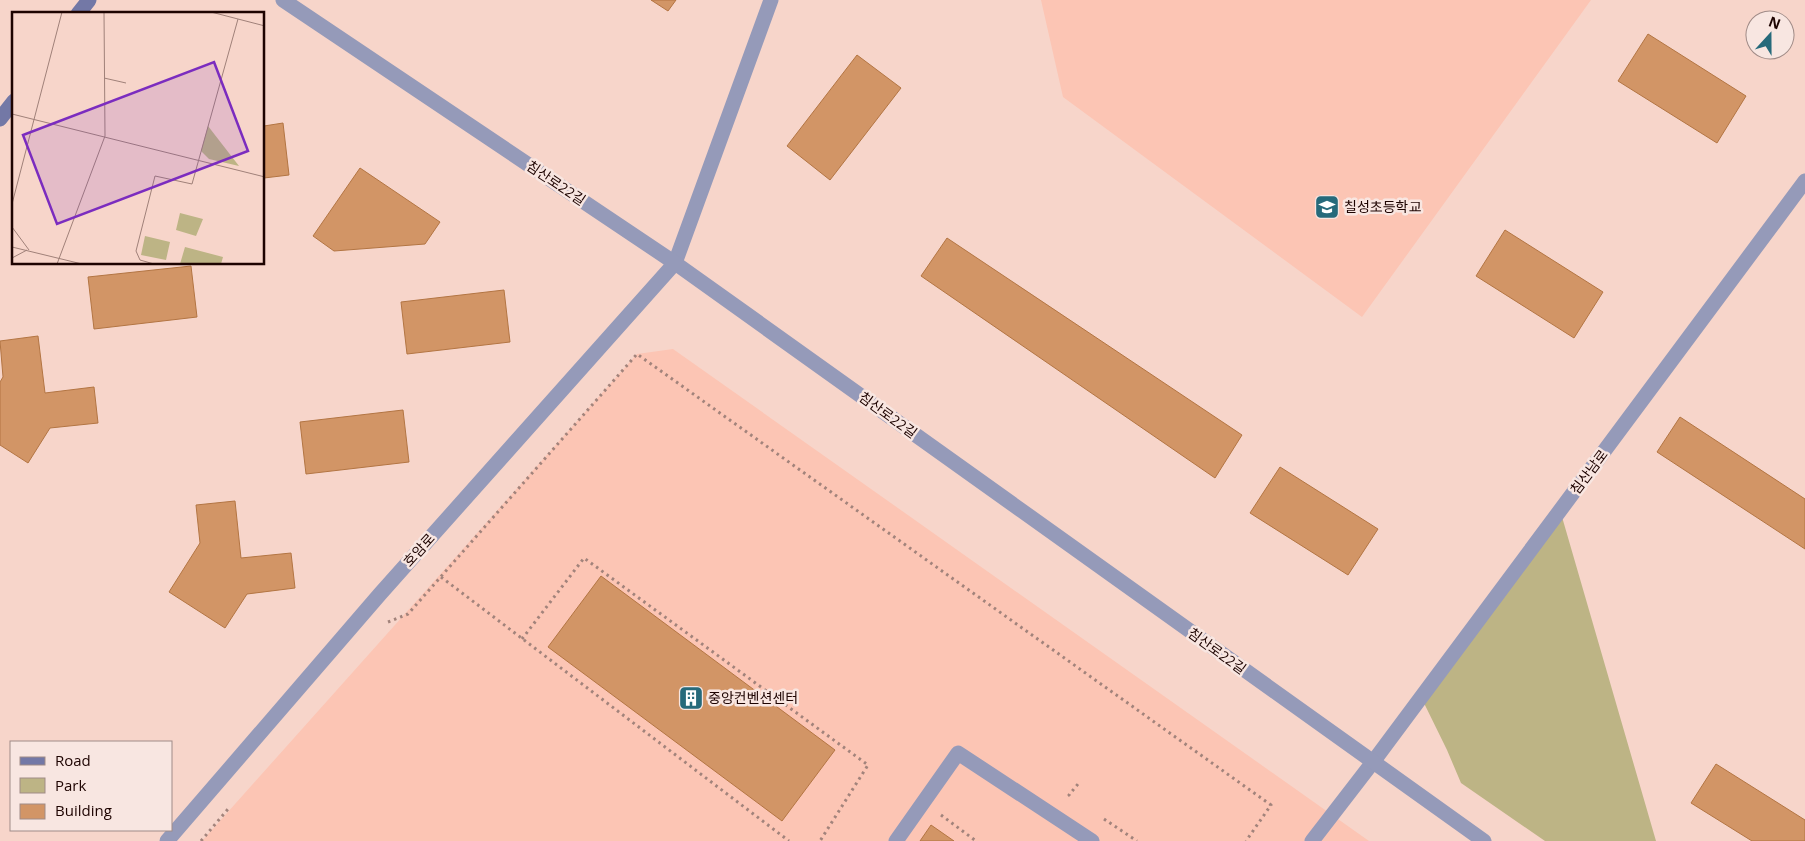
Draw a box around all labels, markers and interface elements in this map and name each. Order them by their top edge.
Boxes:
north arrow [1745,10,1795,60]
text: N [1766,11,1784,33]
inset map [12,12,265,265]
street label: 침산로22길 [523,156,590,209]
school or university icon: 칠성초등학교 [1314,194,1340,220]
place label: 칠성초등학교 [1344,197,1421,216]
street label: 침산로22길 [855,387,921,442]
street label: 침산남로 [1566,445,1612,498]
street label: 호암로 [399,529,439,570]
street label: 침산로22길 [1184,623,1250,678]
building icon: 중앙컨벤션센터 [678,685,704,711]
place label: 중앙컨벤션센터 [708,688,798,707]
legend [10,741,172,831]
text: Road [55,750,91,770]
text: Park [55,775,86,795]
text: Building [55,800,112,820]

